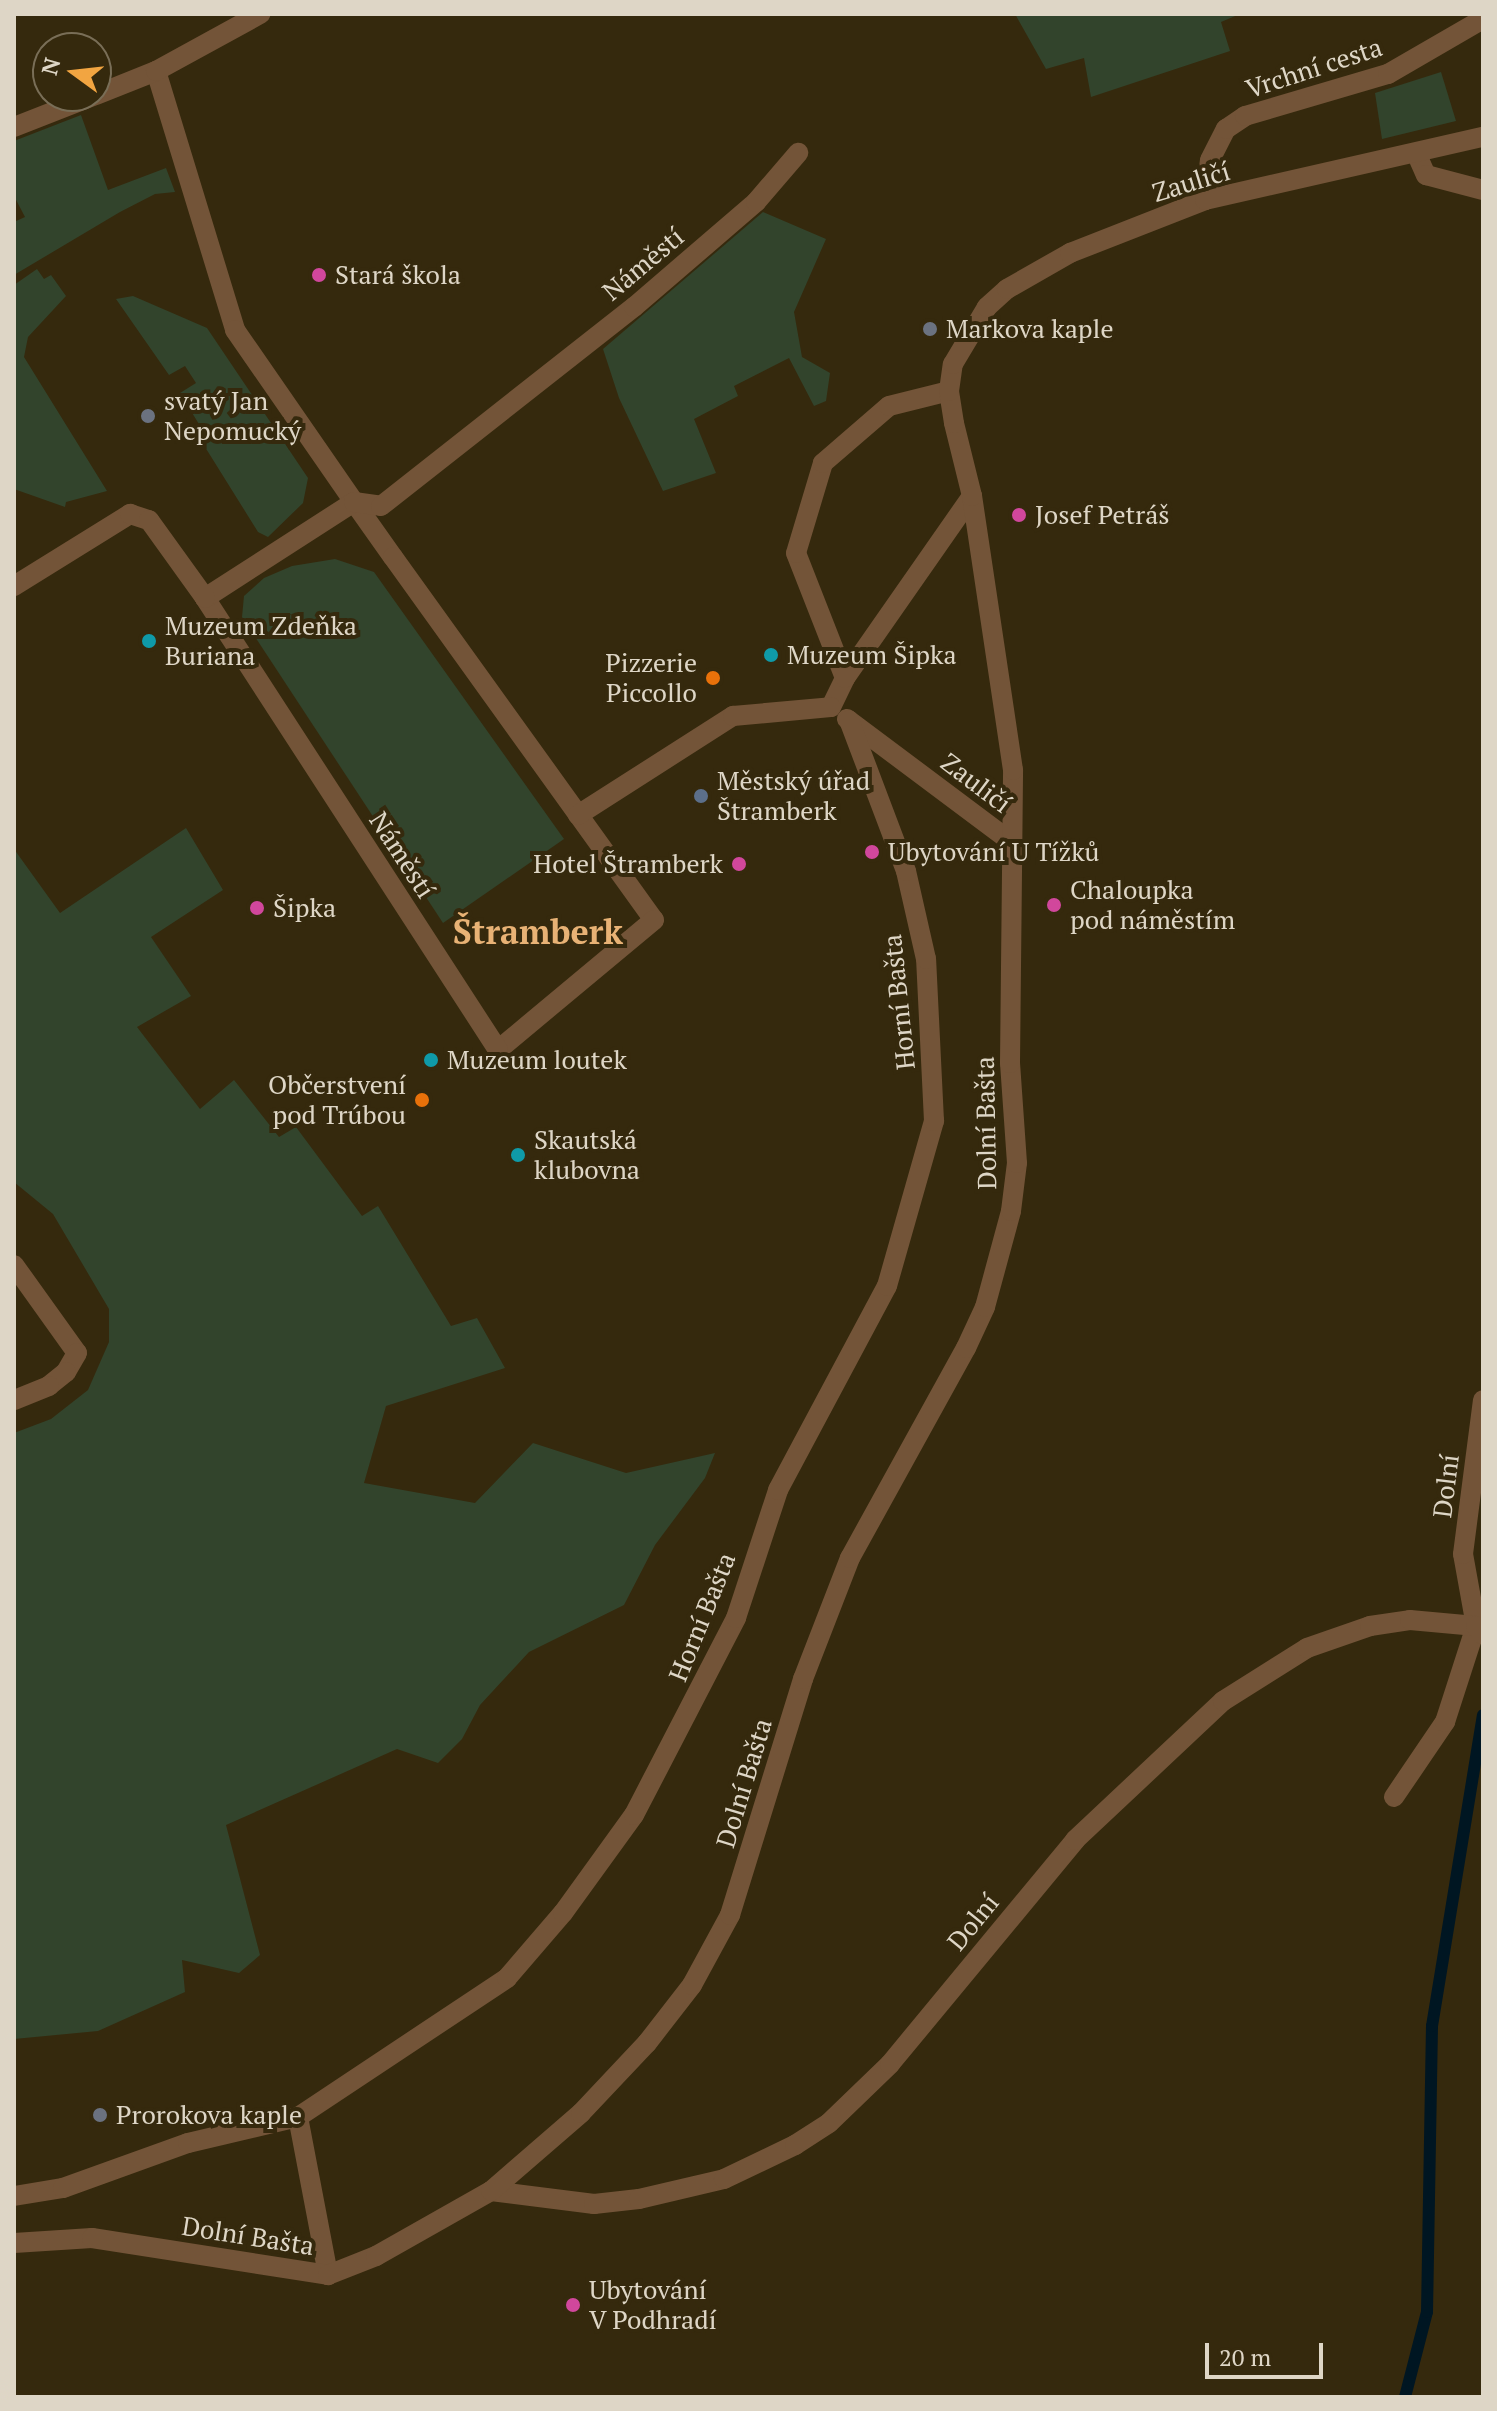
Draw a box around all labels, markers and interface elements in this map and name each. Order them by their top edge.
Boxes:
street label: Vrchní cesta [1242,31,1386,105]
north arrow [32,32,112,112]
text: N [34,54,66,78]
street label: Zauličí [1148,155,1234,209]
street label: Náměstí [596,221,690,307]
place label: Stará škola [335,259,461,291]
marker: Stará škola [310,266,328,284]
place label: Markova kaple [946,313,1113,345]
marker: Markova kaple [921,320,939,338]
place label: svatý Jan Nepomucký [164,385,301,446]
marker: svatý Jan Nepomucký [139,407,157,425]
place label: Josef Petráš [1035,499,1170,531]
marker: Josef Petráš [1010,506,1028,524]
place label: Muzeum Zdeňka Buriana [165,610,357,672]
marker: Muzeum Zdeňka Buriana [140,632,158,650]
place label: Muzeum Šipka [787,639,957,671]
marker: Muzeum Šipka [762,646,780,664]
place label: Pizzerie Piccollo [605,647,697,708]
marker: Pizzerie Piccollo [704,669,722,687]
street label: Zauličí [935,747,1017,819]
place label: Městský úřad Štramberk [717,765,870,826]
marker: Městský úřad Štramberk [692,787,710,805]
street label: Náměstí [363,806,441,904]
place label: Ubytování U Tížků [888,836,1100,868]
marker: Ubytování U Tížků [863,843,881,861]
place label: Hotel Štramberk [533,848,723,880]
marker: Hotel Štramberk [730,855,748,873]
place label: Chaloupka pod náměstím [1070,874,1235,936]
place label: Šipka [273,892,336,924]
marker: Chaloupka pod náměstím [1045,896,1063,914]
marker: Šipka [248,899,266,917]
district label: Štramberk [453,912,623,952]
street label: Horní Bašta [876,933,922,1071]
place label: Muzeum loutek [447,1044,627,1076]
marker: Muzeum loutek [422,1051,440,1069]
street label: Dolní Bašta [969,1056,1003,1190]
place label: Občerstvení pod Trúbou [268,1069,406,1130]
marker: Občerstvení pod Trúbou [413,1091,431,1109]
place label: Skautská klubovna [534,1124,640,1186]
marker: Skautská klubovna [509,1146,527,1164]
street label: Dolní [1427,1452,1465,1520]
street label: Horní Bašta [662,1548,742,1686]
street label: Dolní Bašta [710,1715,778,1851]
street label: Dolní [941,1887,1005,1957]
place label: Prorokova kaple [116,2099,302,2131]
marker: Prorokova kaple [91,2106,109,2124]
street label: Dolní Bašta [180,2210,316,2262]
place label: Ubytování V Podhradí [589,2274,717,2336]
marker: Ubytování V Podhradí [564,2296,582,2314]
scale bar [1209,2327,1327,2377]
text: 20 m [1219,2341,1271,2373]

